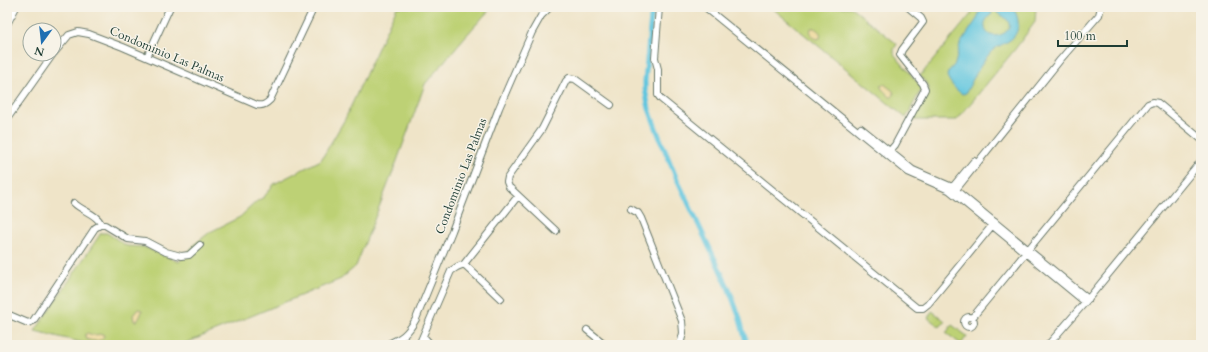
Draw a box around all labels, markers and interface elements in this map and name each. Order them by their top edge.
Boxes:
north arrow [22,22,62,62]
scale bar [1058,22,1127,48]
street label: Condominio Las Palmas [107,23,227,85]
text: 100 m [1064,28,1097,44]
text: N [33,43,46,60]
street label: Condominio Las Palmas [431,116,491,236]

